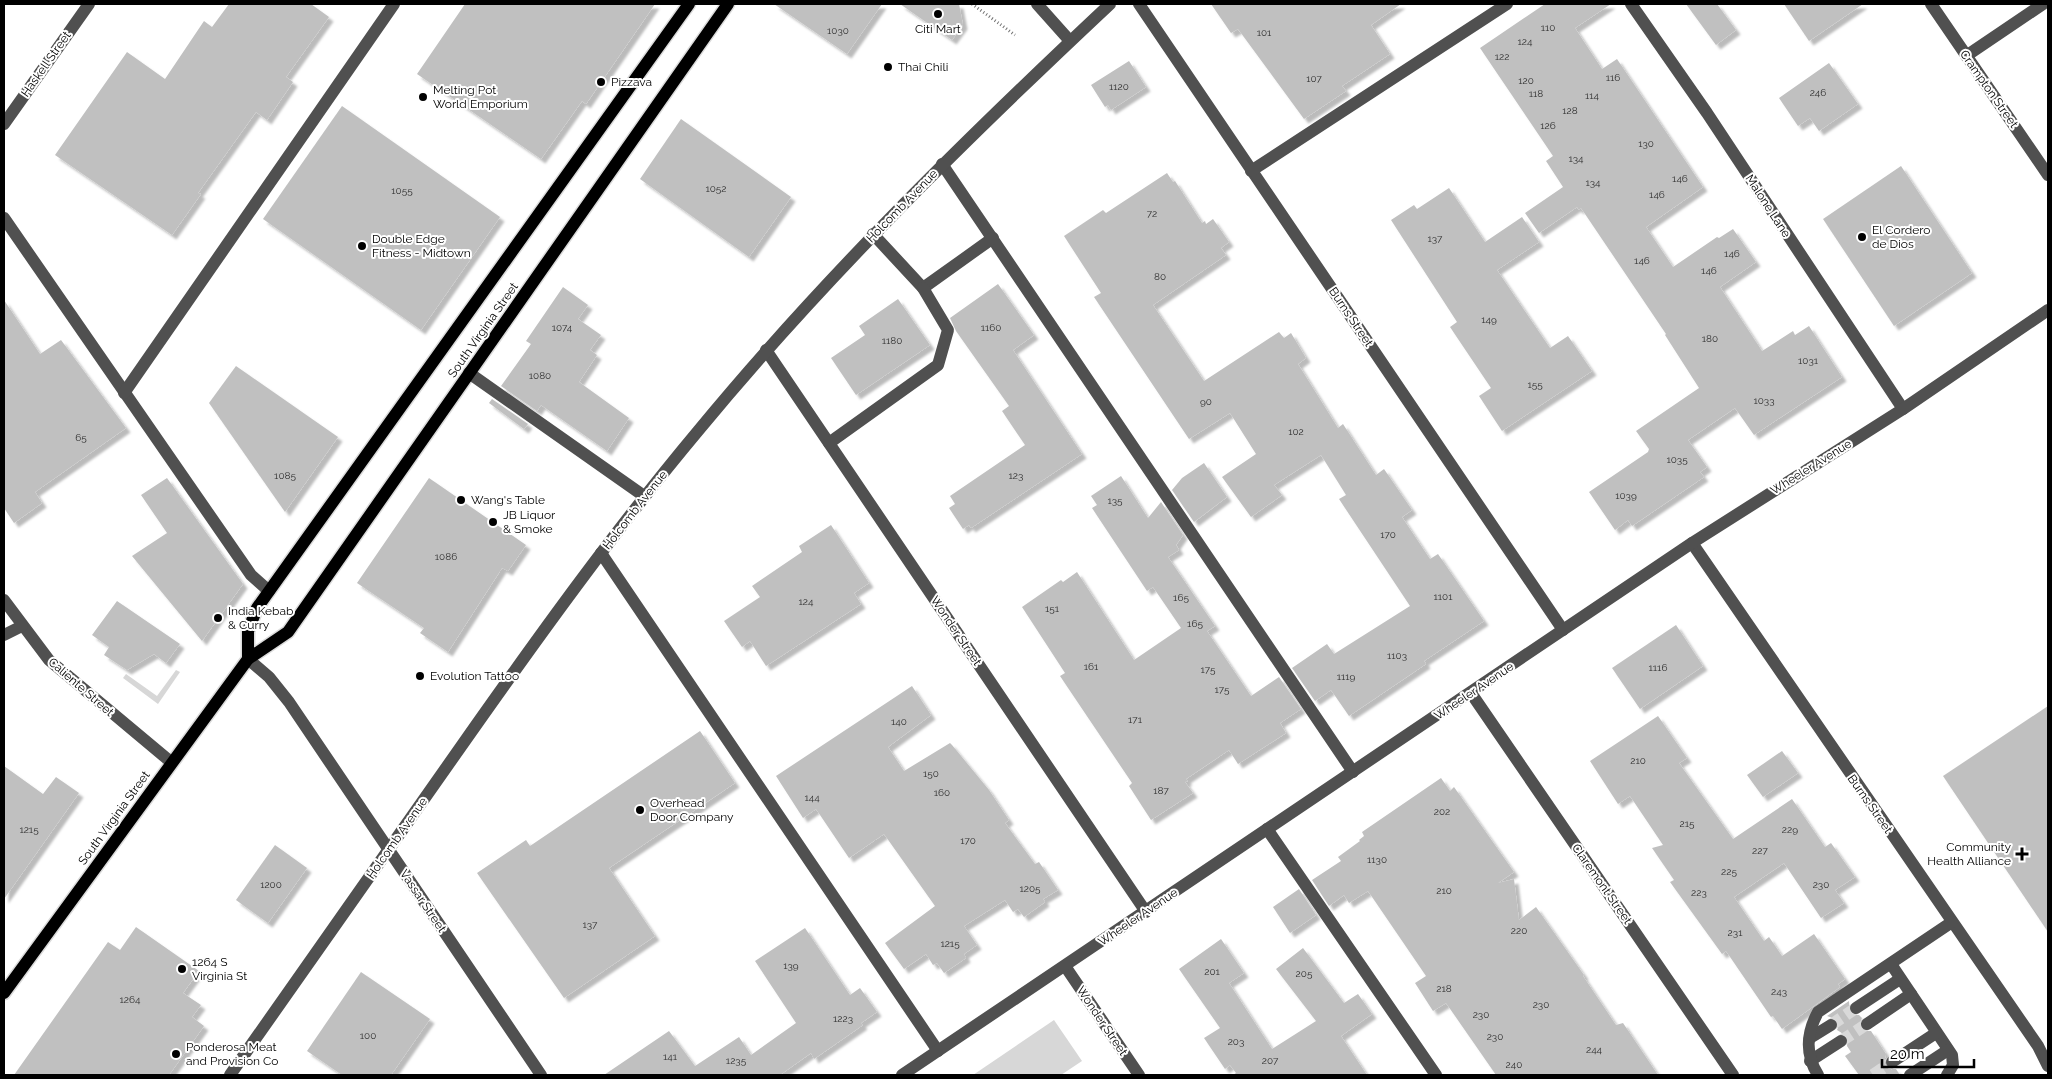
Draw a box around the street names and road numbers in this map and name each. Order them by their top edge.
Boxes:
street label: Haskell Street [18,29,74,99]
street label: Crampton Street [1957,47,2021,131]
street label: Holcomb Avenue [864,167,940,245]
street label: Malone Lane [1742,172,1794,240]
street label: South Virginia Street [445,280,521,380]
street label: Burns Street [1326,285,1376,349]
street label: Wheeler Avenue [1768,437,1854,497]
street label: Holcomb Avenue [600,468,670,552]
street label: Wonder Street [928,594,984,668]
street label: Caliente Street [45,655,117,719]
street label: Wheeler Avenue [1432,659,1516,723]
street label: South Virginia Street [75,768,153,868]
street label: Burns Street [1845,772,1895,836]
street label: Holcomb Avenue [364,795,430,881]
street label: Claremont Street [1569,841,1635,927]
street label: Vassar Street [397,867,449,935]
street label: Wheeler Avenue [1096,885,1180,949]
street label: Wonder Street [1074,984,1130,1058]

